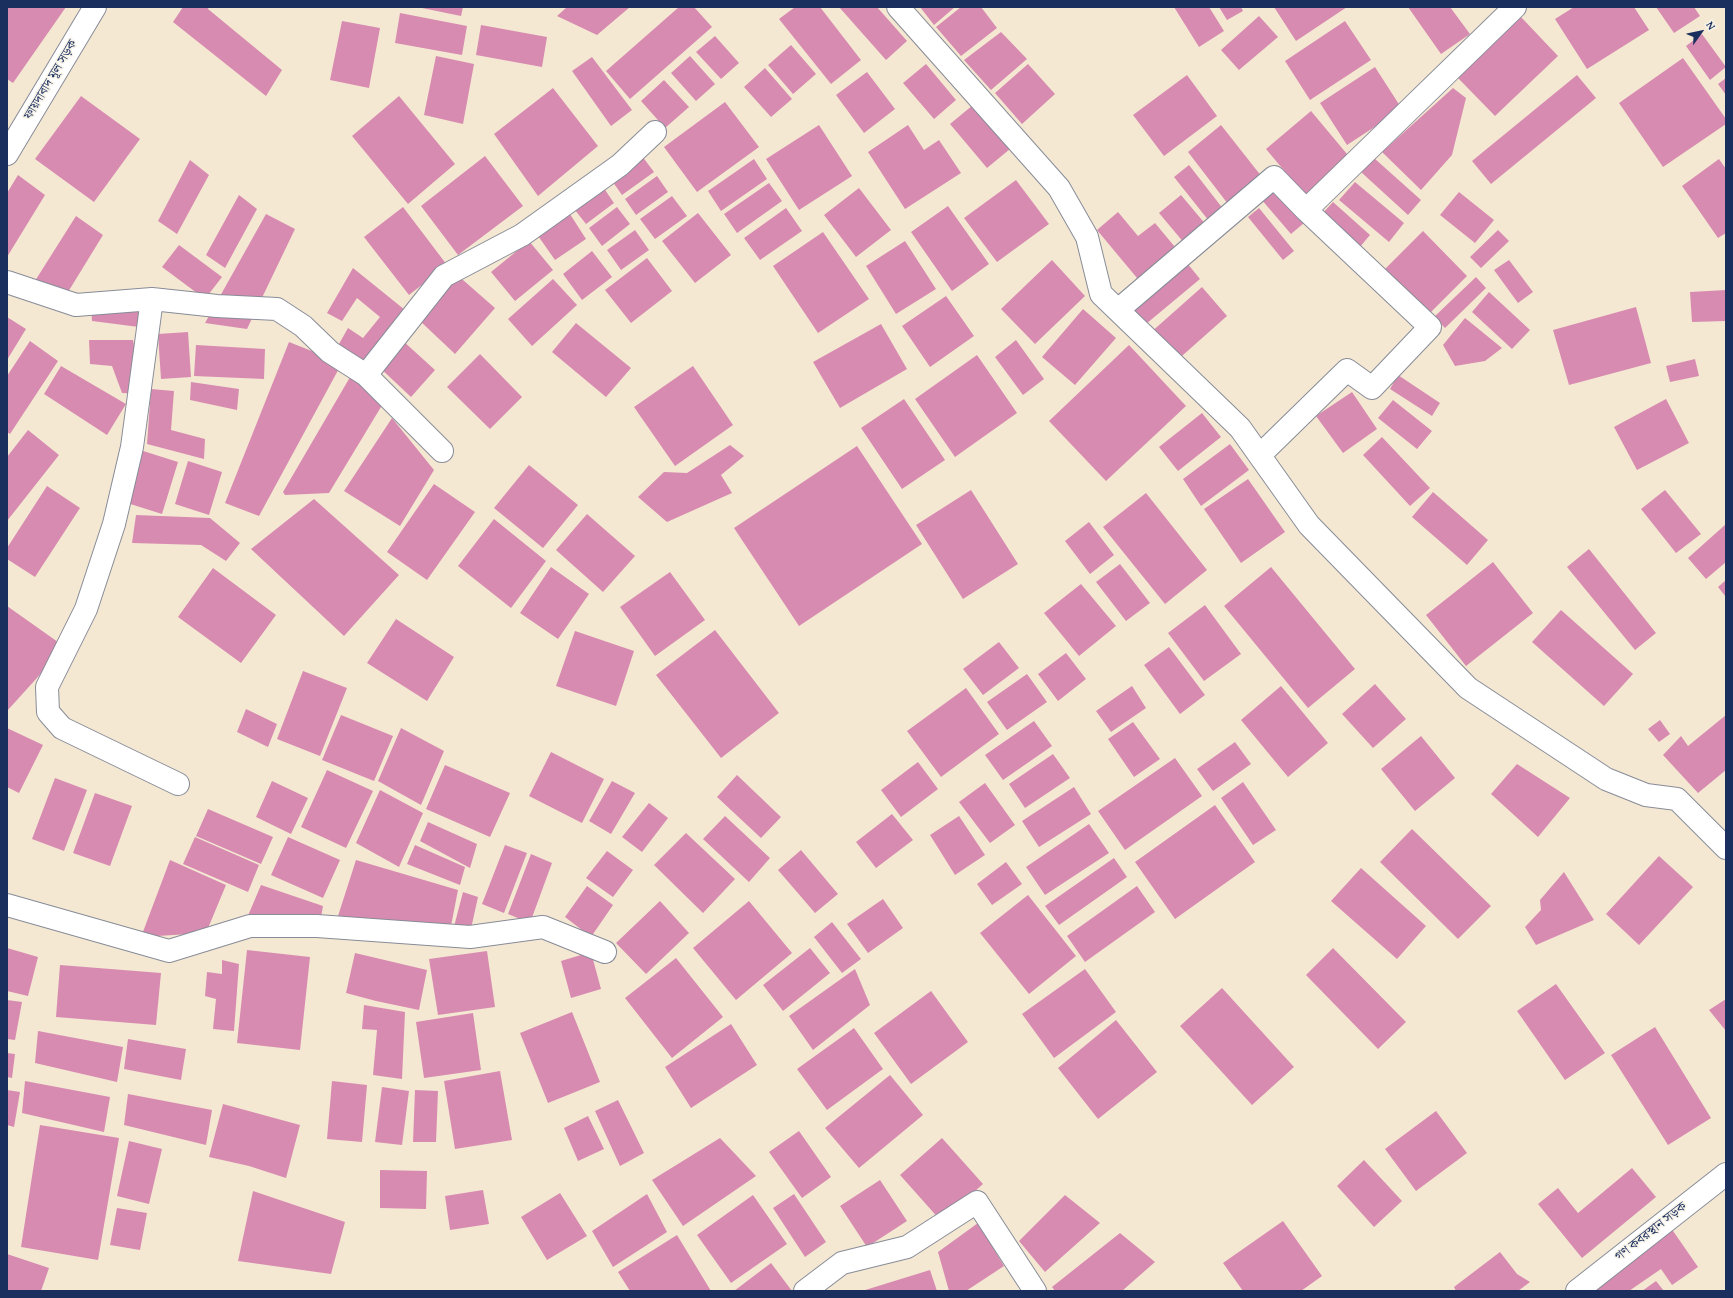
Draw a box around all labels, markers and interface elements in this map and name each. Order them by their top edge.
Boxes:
north arrow [1681,12,1721,52]
text: N [1702,18,1720,33]
street label: ফায়দাবাদ মূল সড়ক [21,37,81,123]
street label: গণ কবরস্থান সড়ক [1612,1199,1690,1265]

